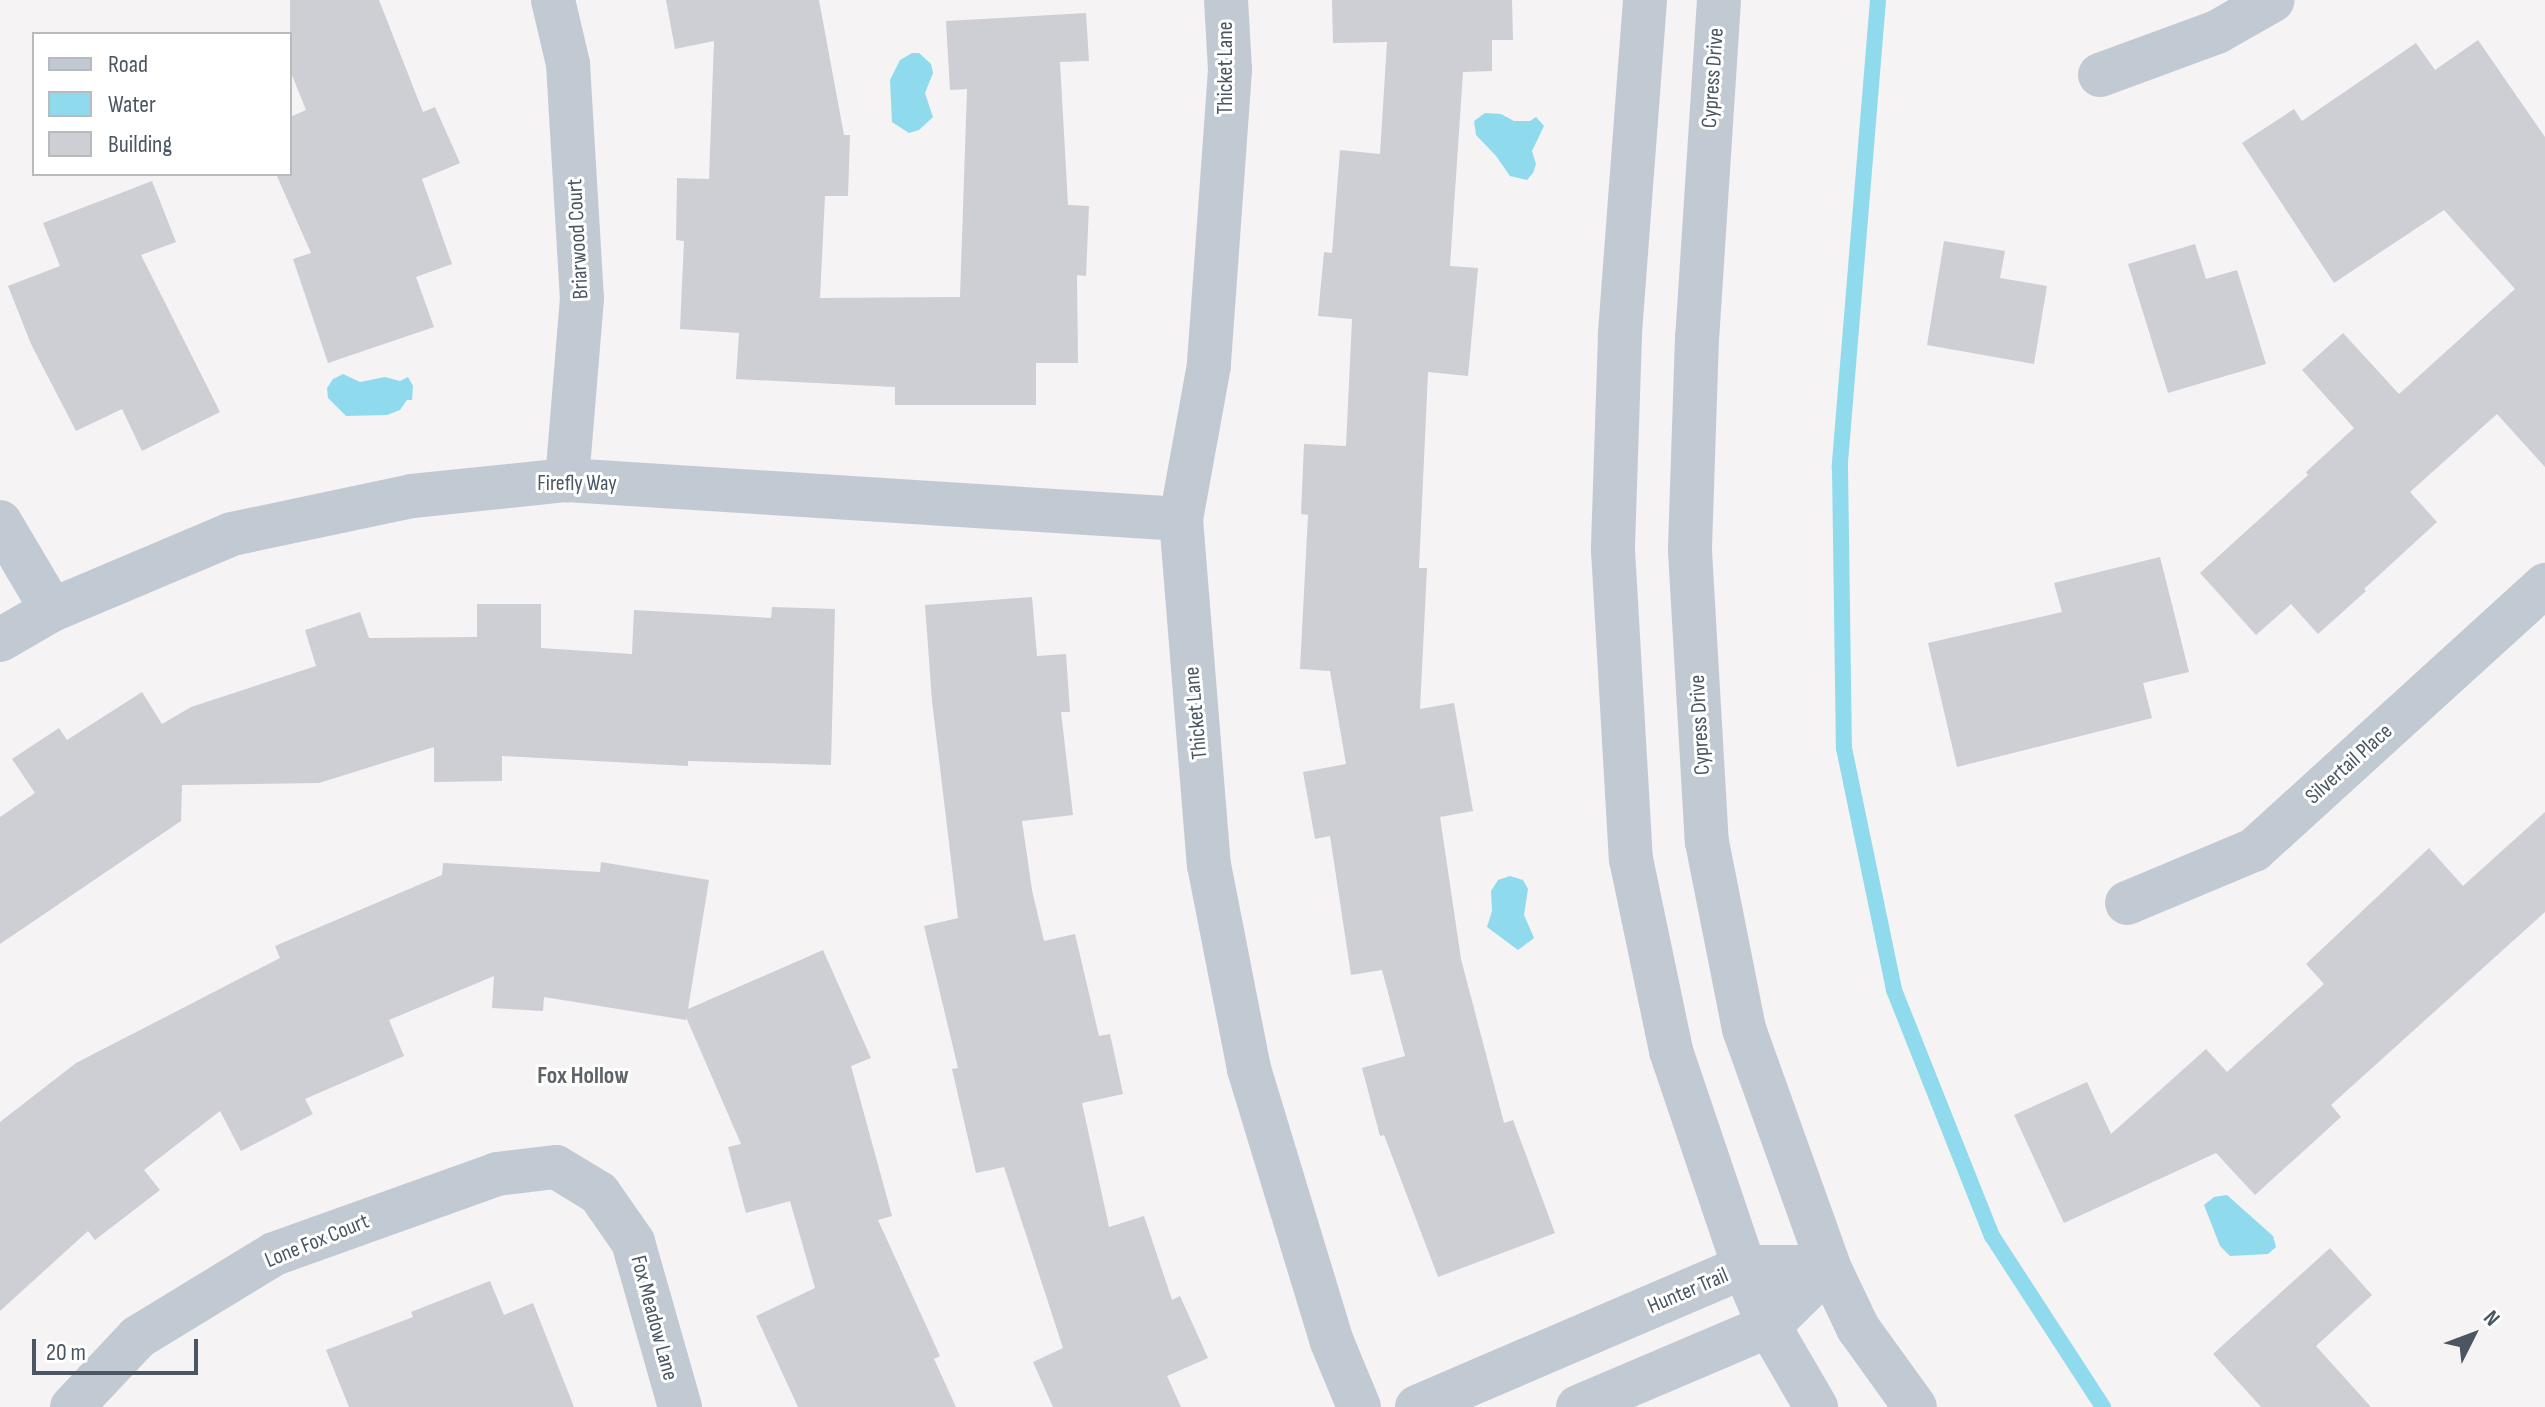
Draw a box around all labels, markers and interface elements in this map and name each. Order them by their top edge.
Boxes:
street label: Thicket Lane [1213,22,1239,114]
street label: Cypress Drive [1696,27,1730,129]
legend [32,32,292,176]
text: Road [108,50,148,79]
text: Water [108,90,156,119]
text: Building [108,130,172,159]
street label: Briarwood Court [562,178,594,300]
street label: Firefly Way [537,471,617,497]
street label: Thicket Lane [1179,666,1213,760]
street label: Cypress Drive [1684,674,1716,776]
street label: Silvertail Place [2300,718,2398,810]
district label: Fox Hollow [537,1062,629,1090]
street label: Lone Fox Court [261,1208,373,1274]
street label: Fox Meadow Lane [625,1253,683,1383]
street label: Hunter Trail [1644,1262,1732,1320]
north arrow [2433,1295,2513,1375]
text: N [2477,1305,2505,1332]
scale bar [36,1323,202,1373]
text: 20 m [46,1338,86,1367]

